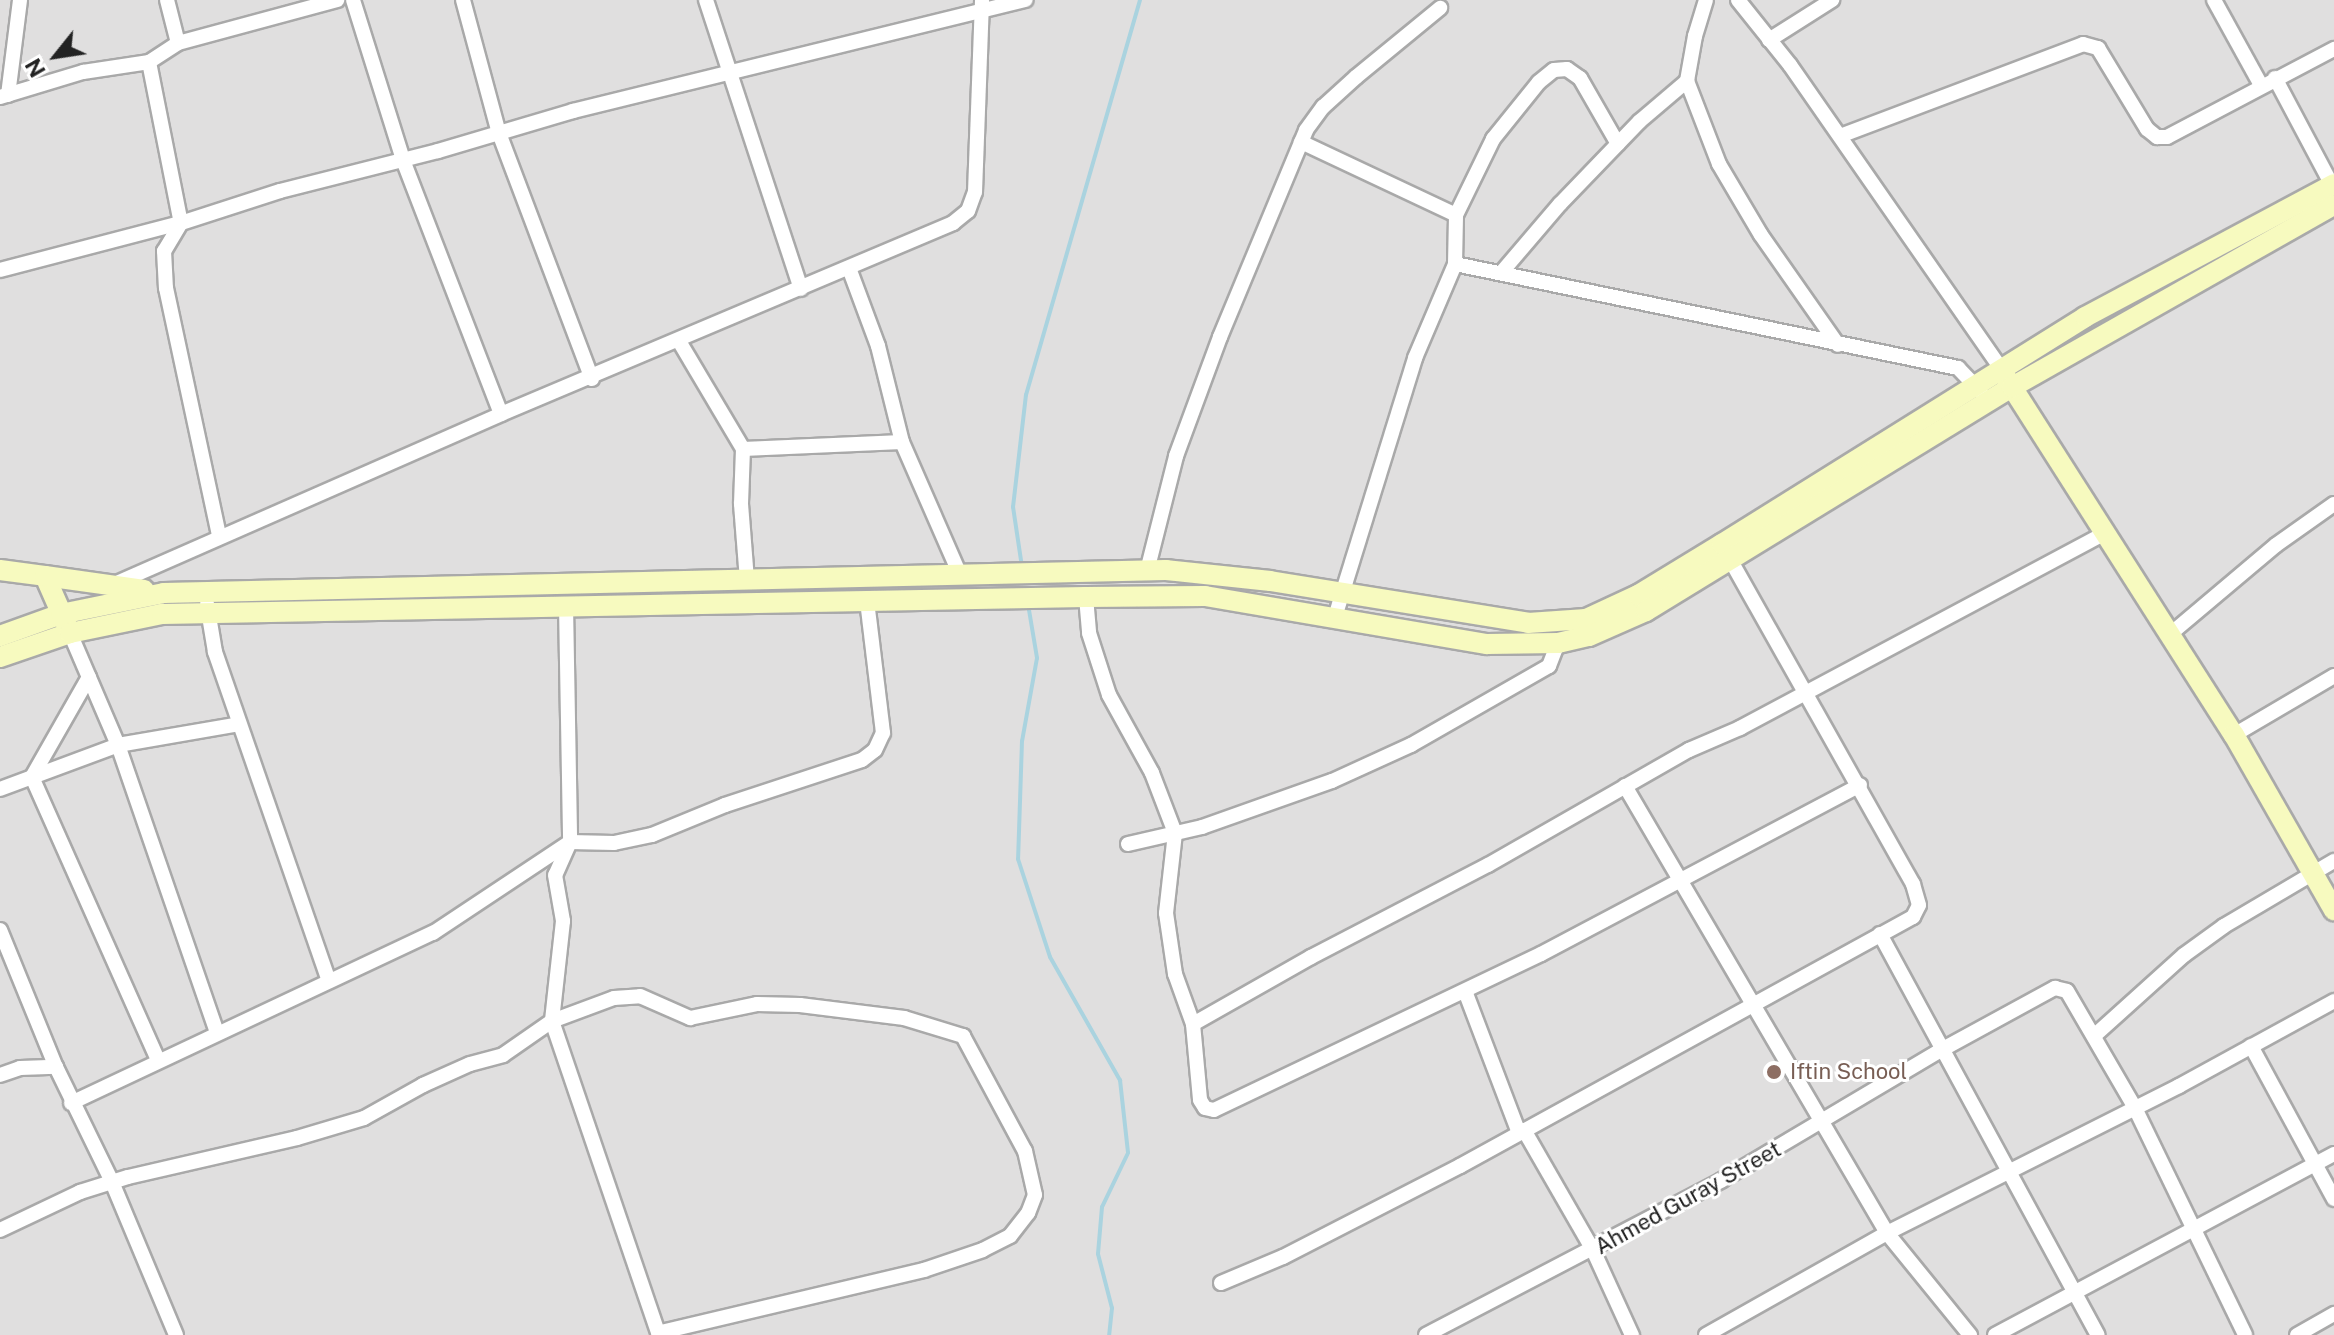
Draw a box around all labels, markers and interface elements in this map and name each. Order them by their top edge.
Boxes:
north arrow [16,16,96,96]
text: N [20,54,51,82]
place label: Iftin School [1790,1059,1907,1085]
marker: Iftin School [1765,1063,1783,1081]
street label: Ahmed Guray Street [1590,1136,1786,1260]

